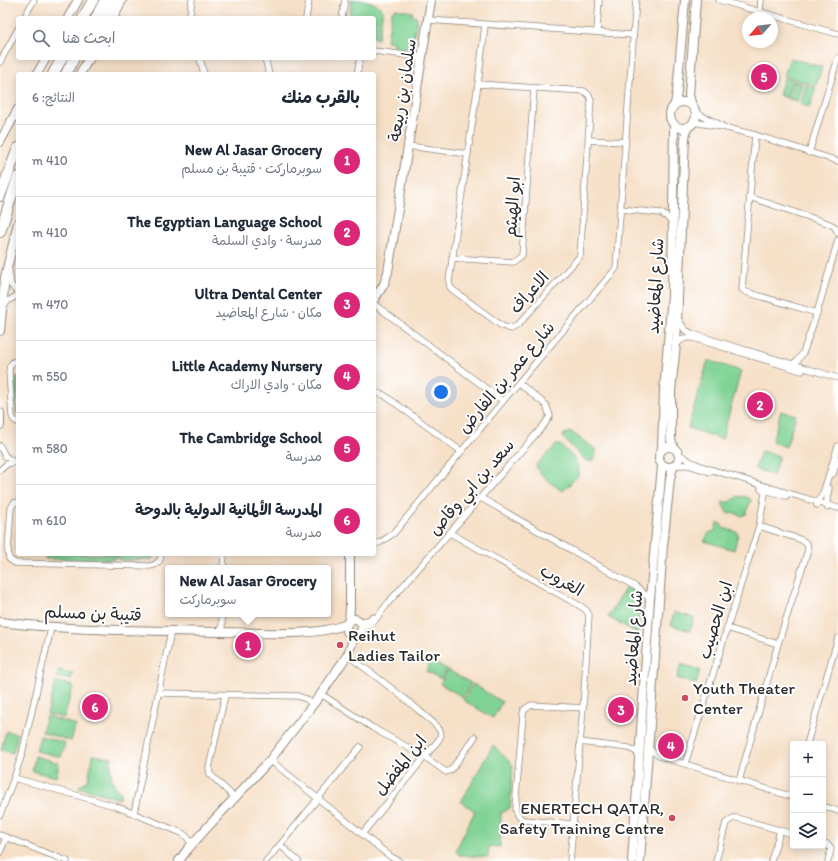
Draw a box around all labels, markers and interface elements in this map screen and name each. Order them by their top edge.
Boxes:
north arrow [742,12,778,48]
search box [16,16,376,60]
icon: search [30,27,52,49]
text: ابحث هنا [62,29,116,47]
street label: سلمان بن ربيعة [384,37,420,143]
pin: 5 [751,62,777,92]
text: بالقرب منك [282,87,360,107]
text: النتائج: 6 [32,90,75,105]
text: New Al Jasar Grocery [185,141,322,159]
text: 410 m [32,153,68,168]
text: 1 [344,153,350,168]
text: سوبرماركت · قتيبة بن مسلم [181,161,322,176]
street label: ابو الهيثم [500,176,527,239]
text: The Egyptian Language School [127,213,322,231]
text: 410 m [32,225,68,240]
text: 2 [344,225,350,240]
text: مدرسة · وادي السلمة [212,233,322,248]
street label: شارع المعاضيد [642,238,669,335]
street label: الاعراف [505,267,553,317]
text: Ultra Dental Center [195,285,322,303]
text: 470 m [32,297,68,312]
text: 3 [343,297,351,312]
text: مكان · شارع المعاضيد [215,305,322,320]
street label: شارع عمر بن الفارض [453,317,560,438]
text: Little Academy Nursery [172,357,322,375]
text: 550 m [32,369,68,384]
text: 4 [343,369,351,384]
text: مكان · وادي الاراك [231,377,322,392]
your location [431,382,451,402]
pin: 2 [747,390,773,420]
text: The Cambridge School [179,429,322,447]
street label: سعد بن ابي وقاص [424,435,522,542]
text: 580 m [32,441,68,456]
text: 5 [344,441,350,456]
text: مدرسة [286,449,322,464]
text: المدرسة الألمانية الدولية بالدوحة [135,501,322,519]
text: 610 m [32,513,67,528]
text: 6 [344,513,350,528]
text: مدرسة [286,525,322,540]
street label: الغروب [537,560,587,600]
popup [165,565,331,617]
text: New Al Jasar Grocery [179,572,317,590]
street label: ابن الحصيب [694,579,736,661]
street label: شارع المعاضيد [620,589,648,687]
text: سوبرماركت [179,592,237,607]
street label: قتيبة بن مسلم [44,601,142,628]
place label: Reihut Ladies Tailor [348,625,440,665]
pin: 1 [235,630,261,660]
marker: Reihut Ladies Tailor [335,640,345,650]
place label: Youth Theater Center [693,678,795,718]
pin: 6 [82,692,108,722]
marker: Youth Theater Center [680,693,690,703]
pin: 3 [608,695,634,725]
street label: ابن المفضل [370,731,430,799]
pin: 4 [658,731,684,761]
map controls [790,741,826,849]
button: + [790,741,826,777]
button: − [790,777,826,813]
place label: ENERTECH QATAR, Safety Training Centre [500,798,664,838]
marker: ENERTECH QATAR, Safety Training Centre [667,813,677,823]
button: layers [790,813,826,849]

